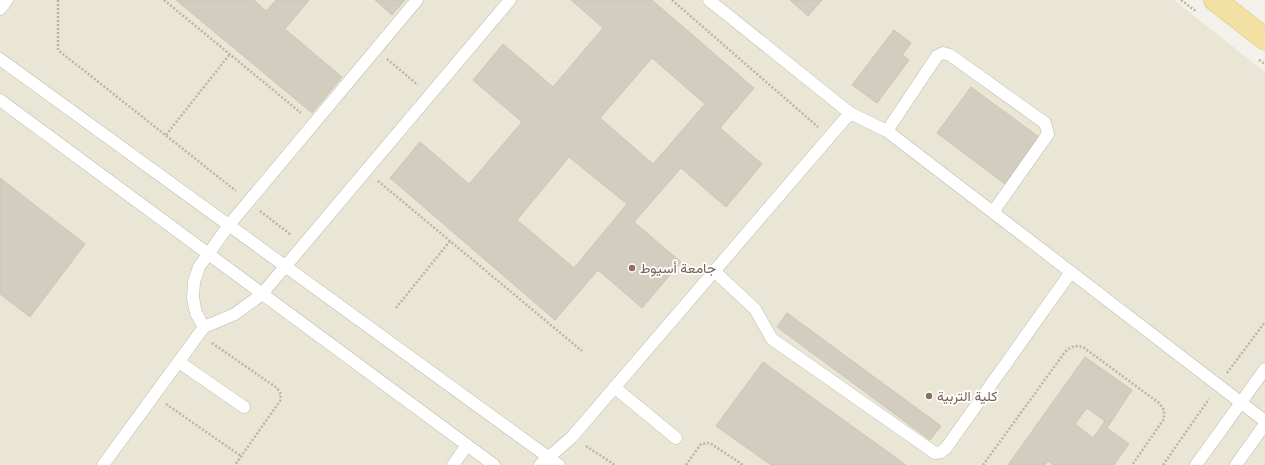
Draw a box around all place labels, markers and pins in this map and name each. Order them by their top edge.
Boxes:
place label: جامعة أسيوط [640,260,716,277]
marker: جامعة أسيوط [627,263,637,273]
place label: كلية التربية [937,388,997,405]
marker: كلية التربية [924,391,934,401]

